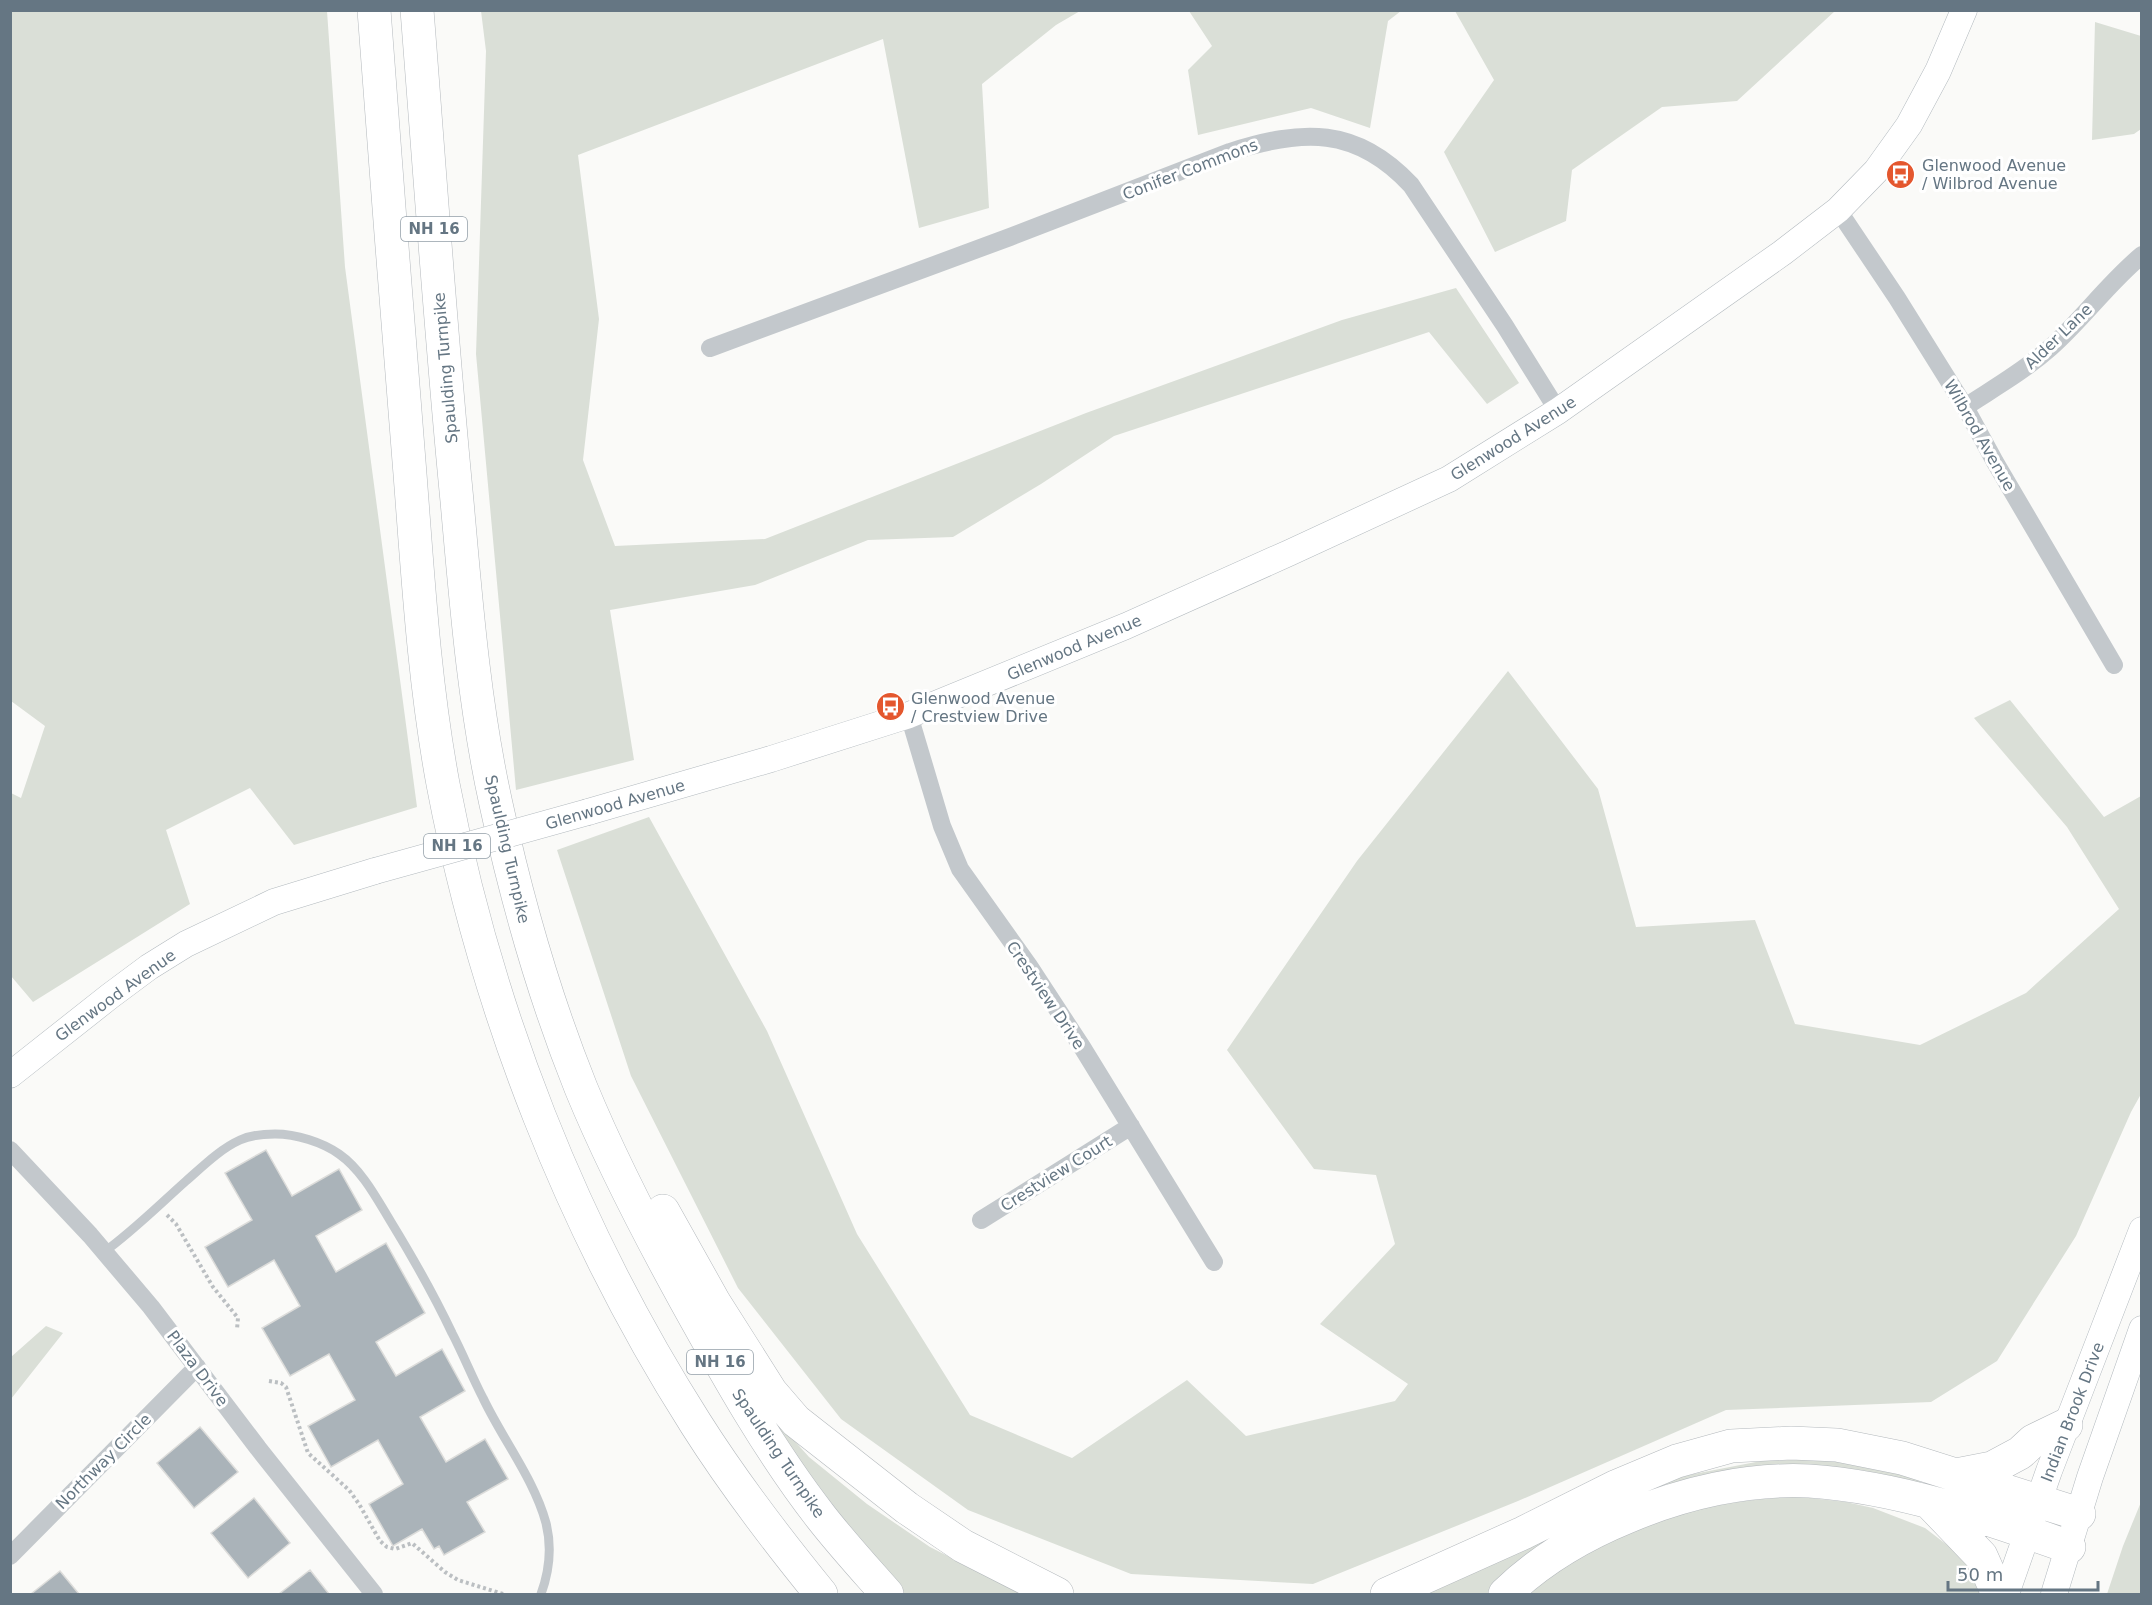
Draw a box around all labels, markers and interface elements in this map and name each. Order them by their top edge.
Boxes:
street label: Conifer Commons [1120,135,1260,204]
place label: Glenwood Avenue / Wilbrod Avenue [1922,156,2066,193]
bus stop icon: Glenwood Avenue / Wilbrod Avenue [1885,158,1917,190]
road number: NH 16 [401,217,467,241]
street label: Spaulding Turnpike [429,292,462,444]
street label: Alder Lane [2021,300,2096,373]
street label: Wilbrod Avenue [1940,376,2019,494]
street label: Glenwood Avenue [1447,392,1579,485]
street label: Glenwood Avenue [1004,611,1144,684]
place label: Glenwood Avenue / Crestview Drive [911,689,1055,726]
bus stop icon: Glenwood Avenue / Crestview Drive [874,691,906,723]
street label: Spaulding Turnpike [481,773,534,925]
street label: Glenwood Avenue [543,775,687,833]
road number: NH 16 [424,834,490,858]
street label: Crestview Drive [1002,938,1089,1053]
street label: Glenwood Avenue [51,945,179,1045]
street label: Crestview Court [997,1132,1115,1215]
street label: Plaza Drive [163,1327,232,1410]
street label: Indian Brook Drive [2037,1340,2108,1485]
road number: NH 16 [687,1350,753,1374]
street label: Spaulding Turnpike [728,1385,829,1521]
street label: Northway Circle [52,1410,155,1513]
scale bar [1948,1554,2098,1592]
text: 50 m [1957,1564,2003,1585]

